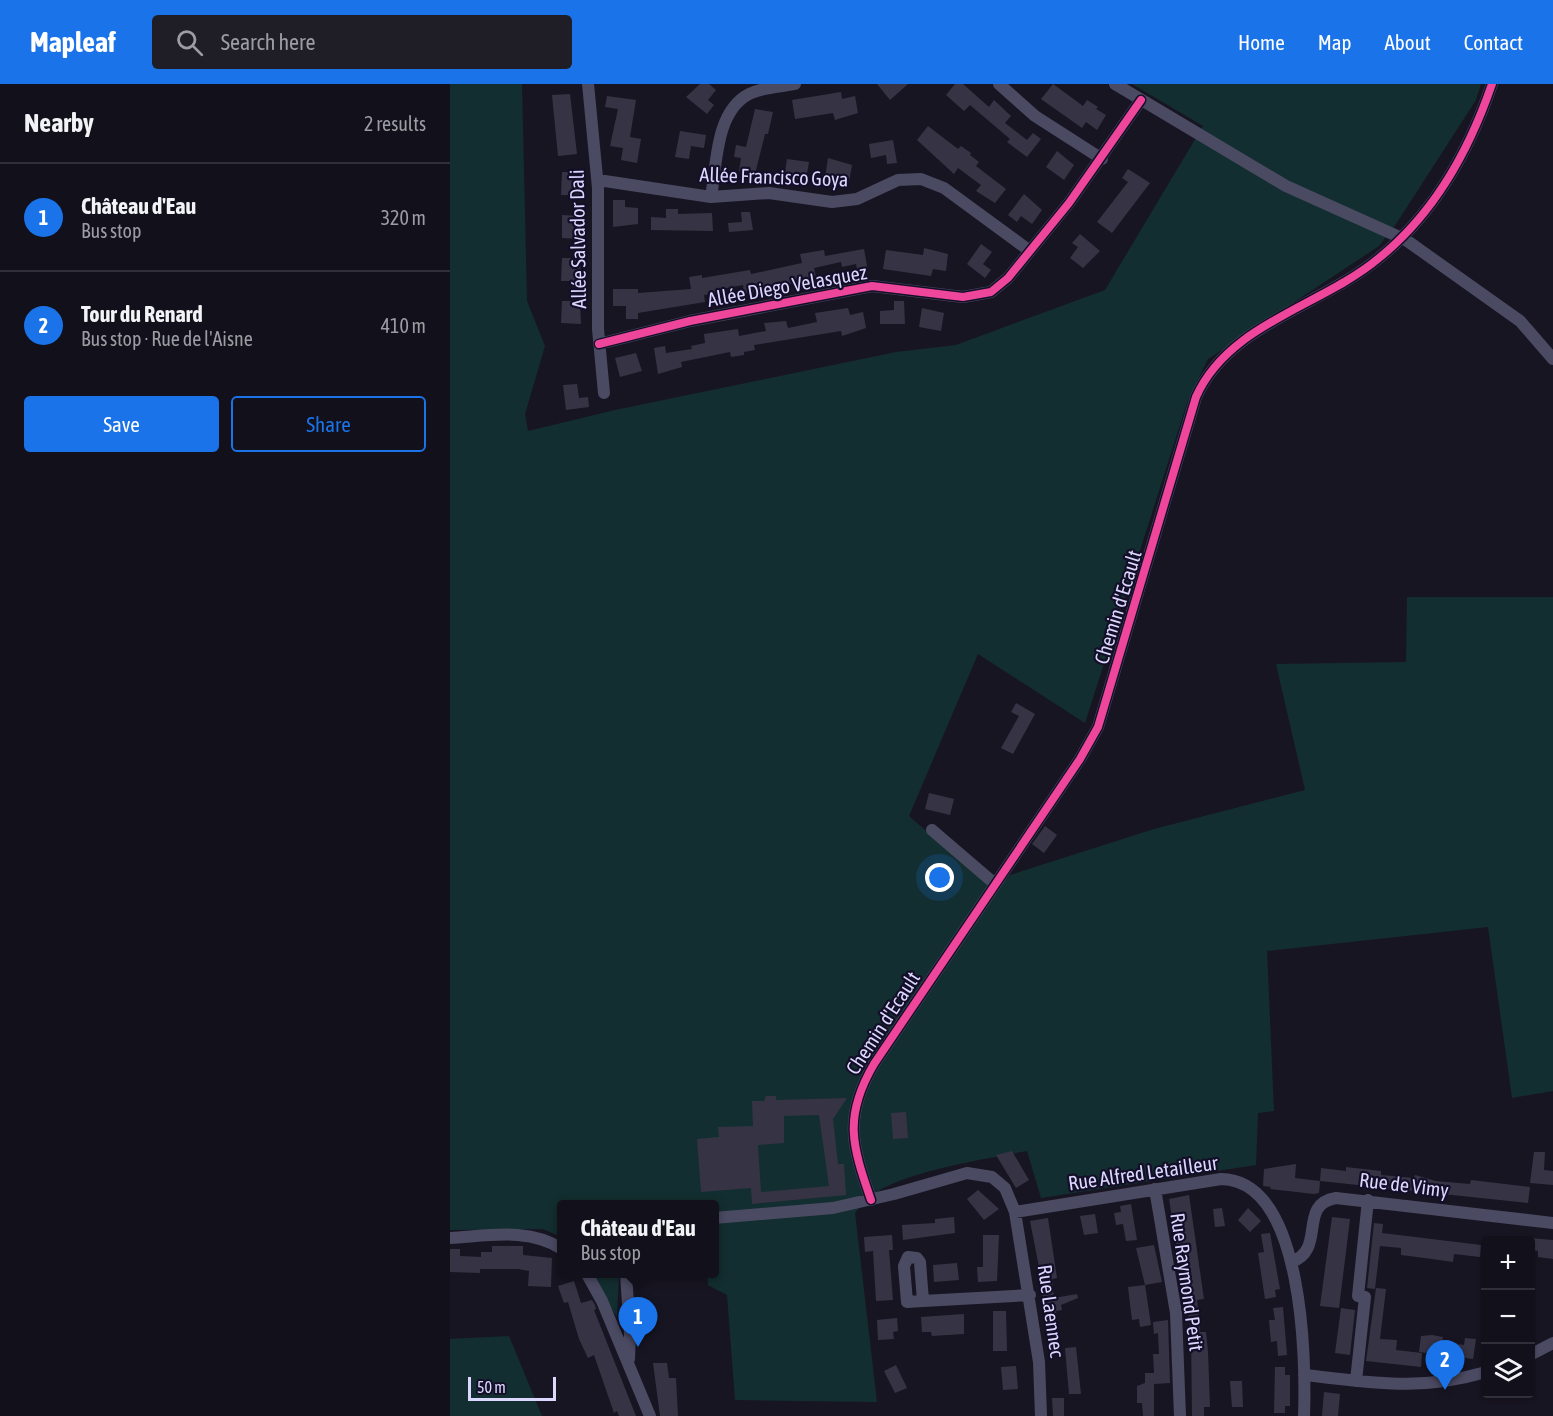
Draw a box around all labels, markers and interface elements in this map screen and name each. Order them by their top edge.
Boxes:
search box [152,15,572,69]
text: Mapleaf [30,26,116,58]
icon: search [173,26,206,59]
text: Search here [221,29,316,55]
text: Home [1238,30,1285,54]
text: Map [1318,30,1352,54]
text: About [1385,30,1431,54]
text: Contact [1464,30,1523,54]
text: Nearby [24,108,94,138]
text: 2 results [364,112,426,135]
street label: Allée Francisco Goya [699,162,849,191]
street label: Allée Salvador Dali [565,169,590,309]
text: Château d'Eau [81,193,196,219]
text: 1 [39,206,48,229]
text: 320 m [381,206,426,229]
text: Bus stop [81,219,141,242]
street label: Allée Diego Velasquez [705,260,868,311]
text: Tour du Renard [81,301,203,327]
text: 2 [39,314,48,337]
text: 410 m [381,314,426,337]
text: Bus stop · Rue de l'Aisne [81,327,253,350]
button: Save [24,396,219,452]
button: Share [231,396,426,452]
street label: Chemin d'Ecault [1089,547,1146,667]
your location [925,863,954,892]
street label: Chemin d'Ecault [841,967,924,1078]
street label: Rue Alfred Letailleur [1067,1150,1220,1194]
street label: Rue de Vimy [1358,1168,1450,1201]
popup [557,1200,719,1278]
street label: Rue Raymond Petit [1166,1211,1209,1353]
text: Château d'Eau [580,1215,696,1241]
map controls [1481,1236,1535,1398]
button: + [1481,1236,1535,1290]
text: Bus stop [580,1241,641,1264]
street label: Rue Laennec [1034,1263,1069,1359]
button: − [1481,1290,1535,1344]
pin: 1 [618,1298,657,1347]
pin: 2 [1426,1340,1464,1390]
button: layers [1481,1344,1535,1398]
scale bar [468,1374,556,1402]
text: 50 m [477,1378,506,1396]

